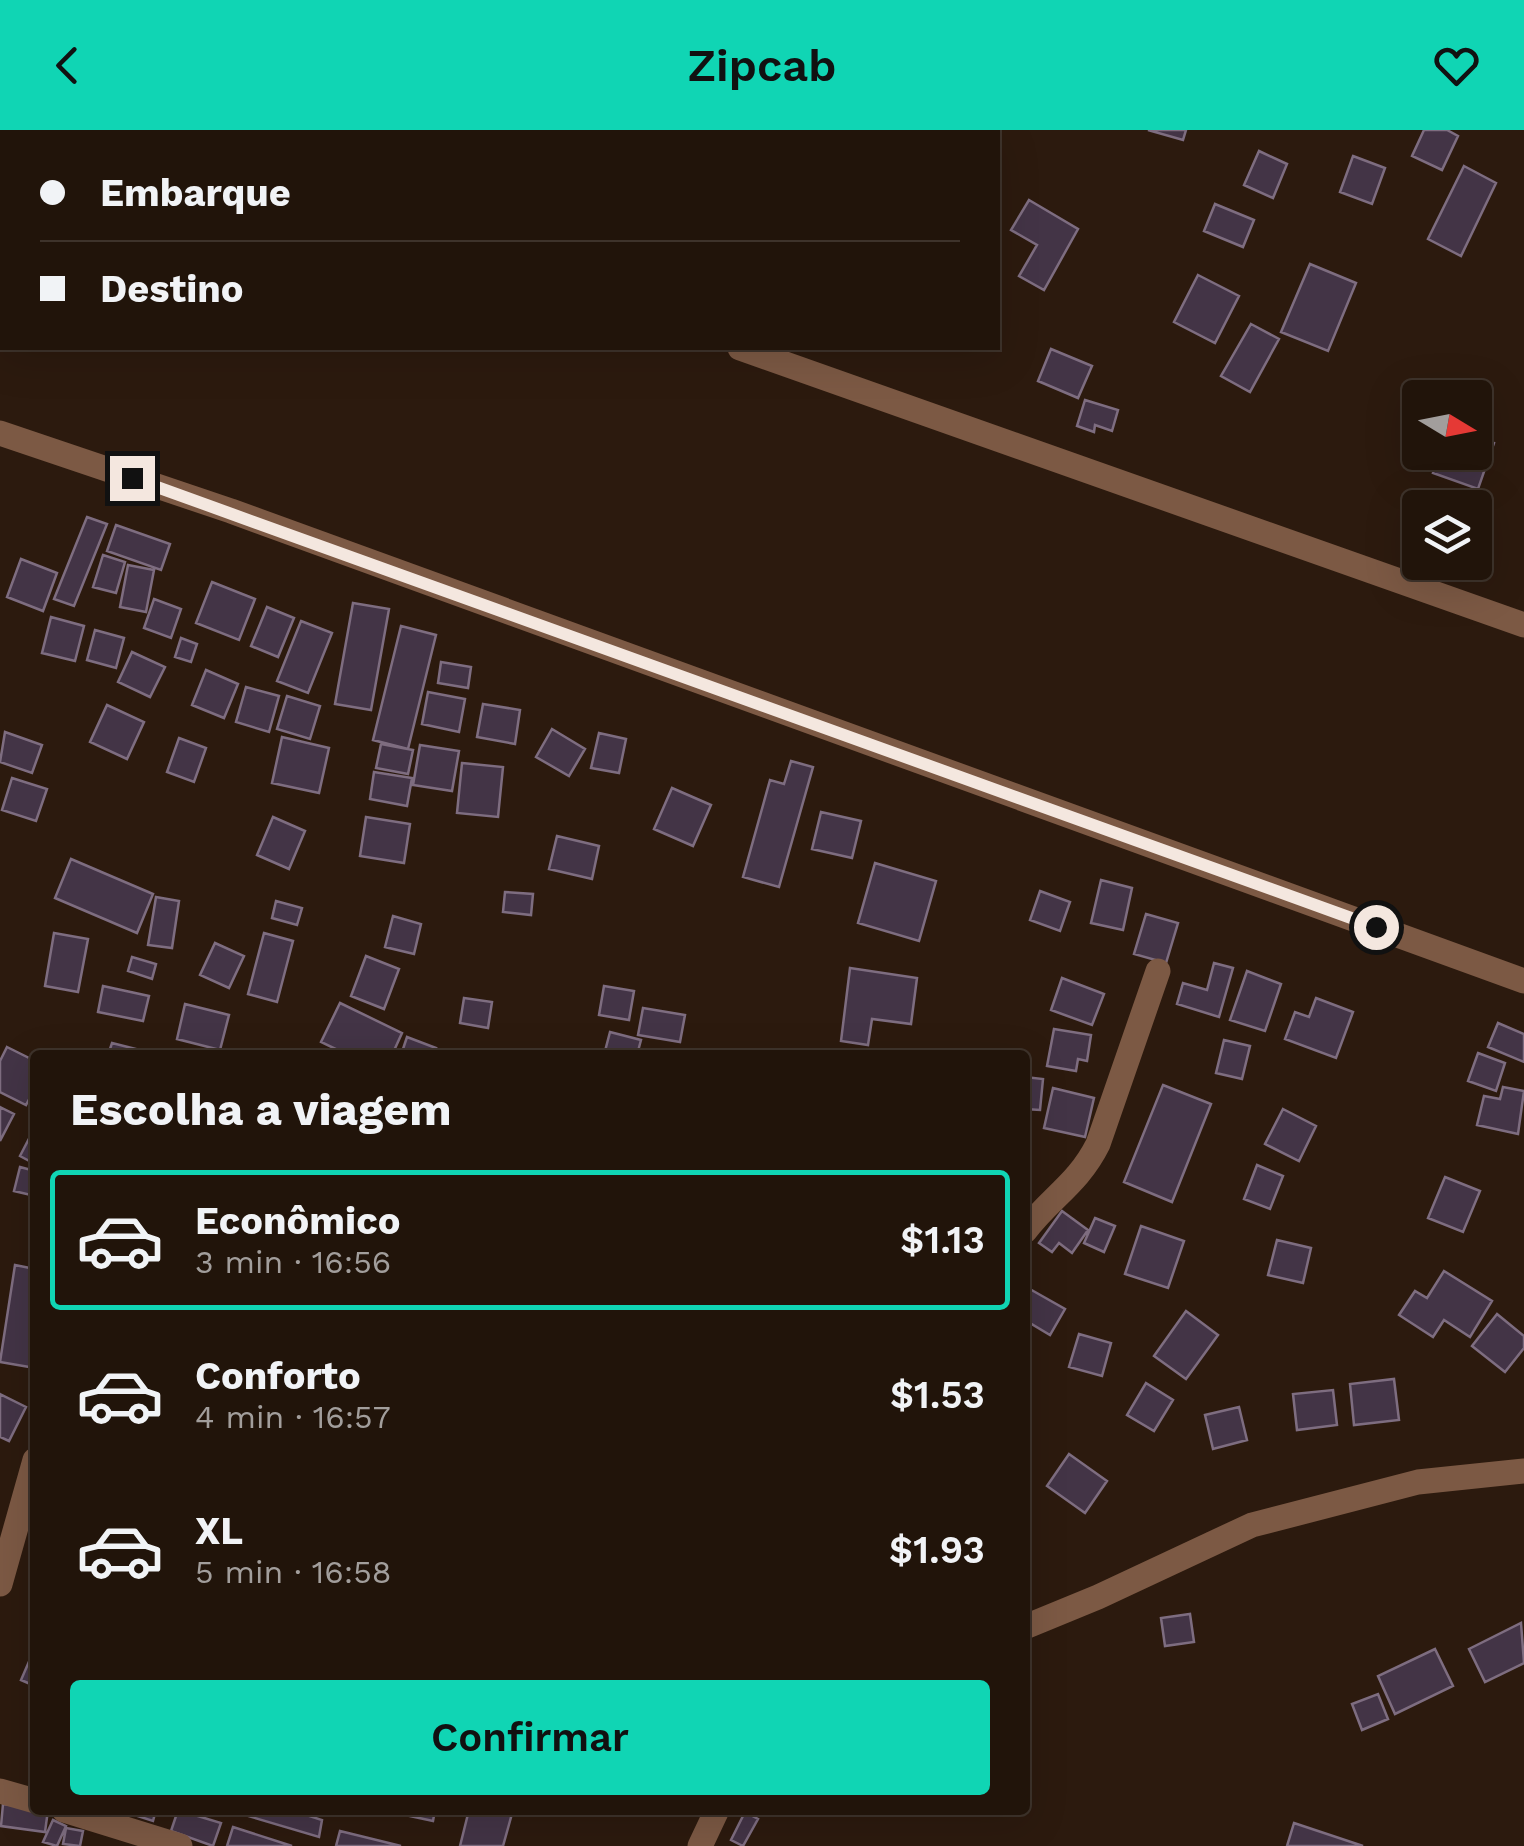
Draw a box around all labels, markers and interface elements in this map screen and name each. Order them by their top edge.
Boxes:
icon: back [40,38,95,93]
icon: heart [1429,38,1484,93]
text: Zipcab [688,39,836,92]
text: Embarque [100,171,291,215]
text: Destino [100,267,244,311]
north arrow [1402,380,1492,470]
map controls [1402,380,1492,580]
route end [110,456,155,501]
button: layers [1402,490,1492,580]
route start [1354,905,1399,950]
text: Escolha a viagem [70,1083,452,1136]
icon: car [75,1195,165,1285]
text: Econômico [195,1199,400,1243]
text: $1.13 [900,1218,985,1262]
text: 3 min · 16:56 [195,1243,391,1281]
icon: car [75,1350,165,1440]
text: Conforto [195,1354,361,1398]
text: $1.53 [890,1373,985,1417]
text: 4 min · 16:57 [195,1398,391,1436]
icon: car [75,1505,165,1595]
text: XL [195,1509,243,1553]
text: $1.93 [889,1528,985,1572]
text: 5 min · 16:58 [195,1553,392,1591]
button: Confirmar [70,1680,990,1795]

